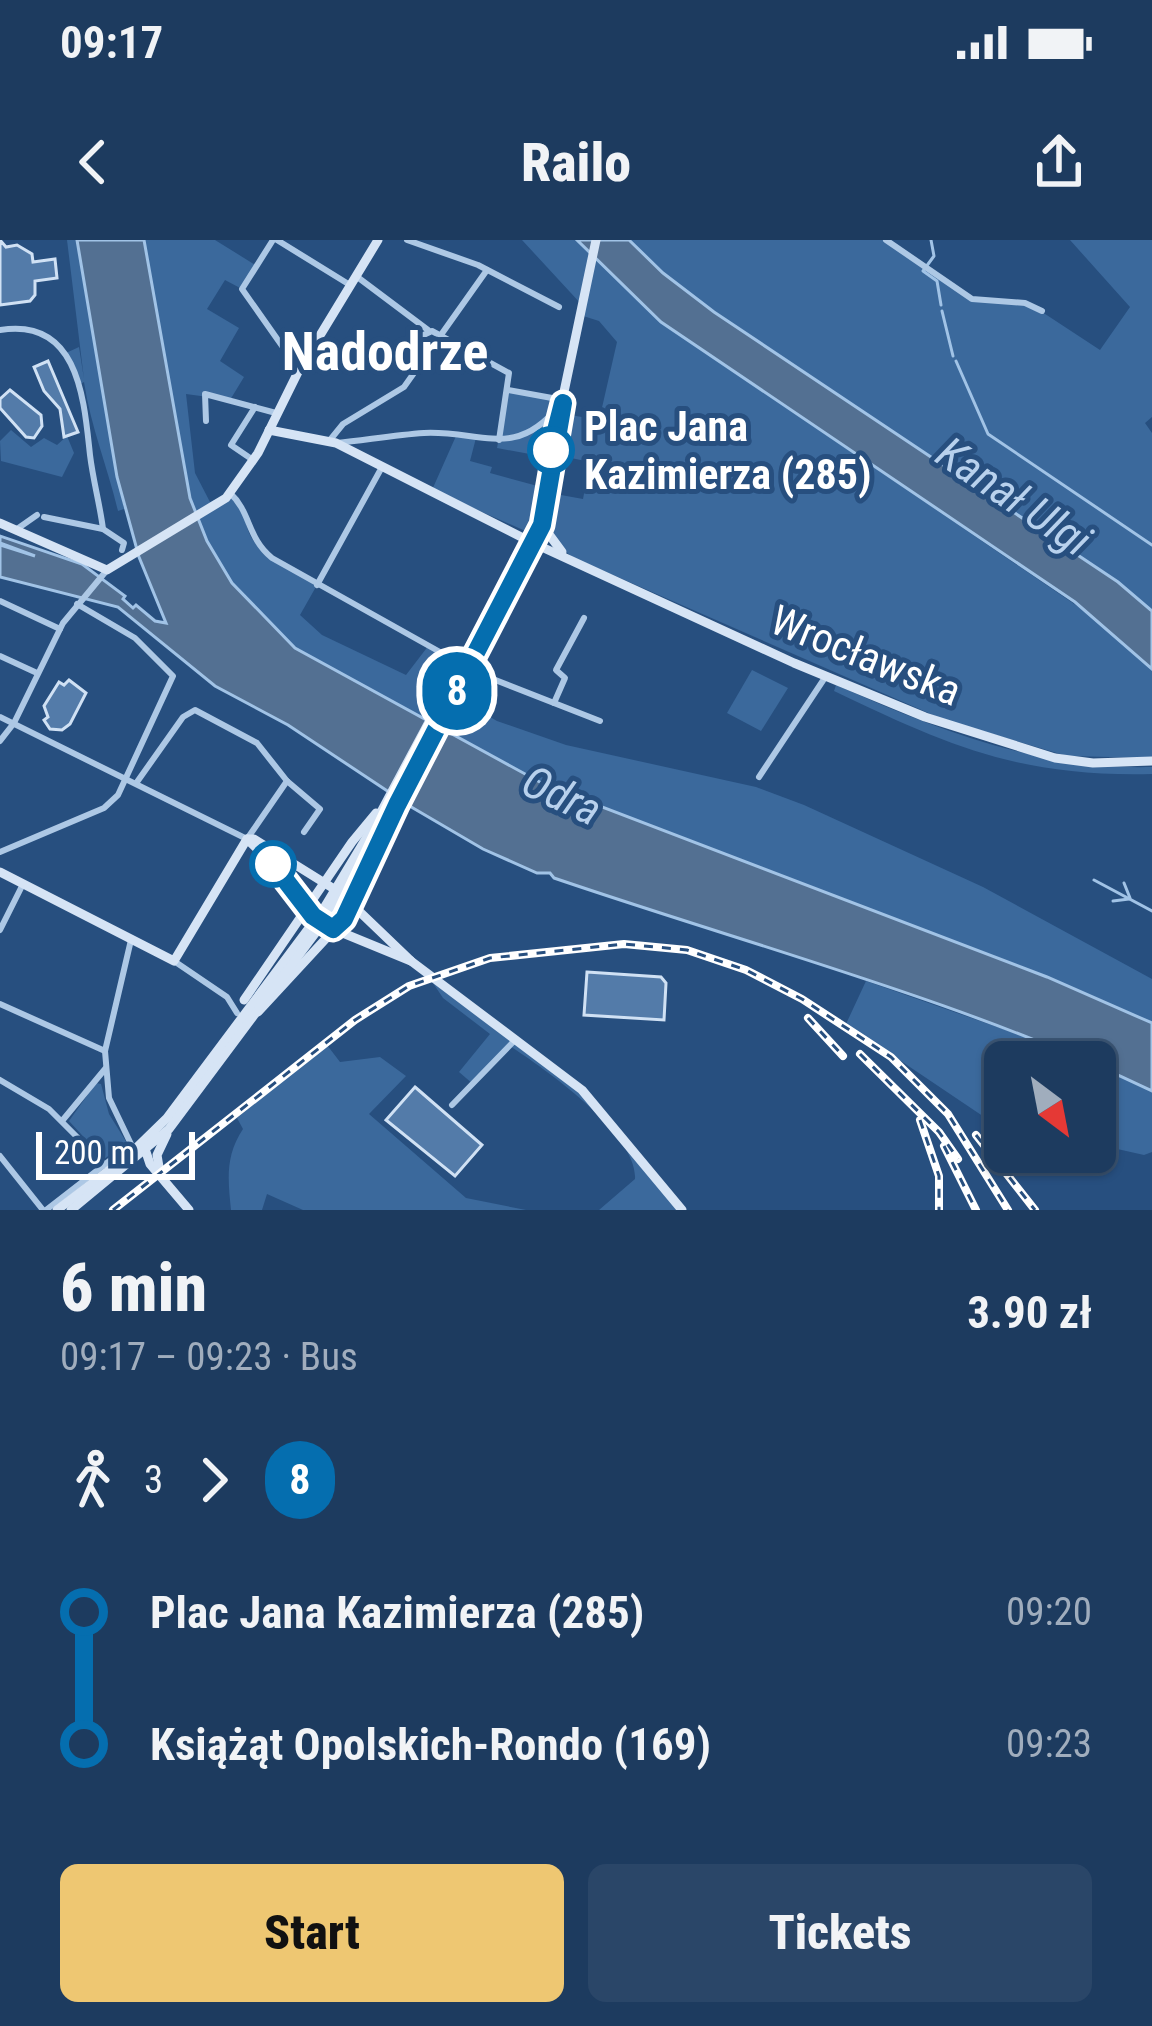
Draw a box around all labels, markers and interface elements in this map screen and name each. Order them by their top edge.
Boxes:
text: 09:17 [60,16,163,69]
icon: back [60,129,126,195]
icon: share [1026,129,1092,195]
text: Railo [521,131,631,194]
district label: Nadodrze [282,320,488,383]
place label: Plac Jana Kazimierza (285) [584,402,872,499]
water label: Kanał Ulgi [927,426,1101,568]
marker: Plac Jana Kazimierza (285) [529,428,573,472]
street label: Wrocławska [764,595,968,716]
line badge: 8 [418,652,496,730]
text: 8 [446,666,468,715]
water label: Odra [514,754,610,837]
unlabelled marker [251,842,295,886]
north arrow [984,1041,1116,1173]
map controls [984,1041,1116,1173]
scale bar [36,1126,195,1179]
text: 200 m [54,1133,135,1172]
text: 6 min [60,1250,207,1327]
text: 3.90 zł [967,1286,1092,1339]
text: 09:17 – 09:23 · Bus [60,1334,358,1380]
icon: walk [60,1447,126,1513]
icon: forward [181,1447,247,1513]
text: 8 [289,1455,311,1504]
text: 3 [144,1457,163,1503]
text: Plac Jana Kazimierza (285) [150,1586,644,1639]
text: 09:20 [1006,1589,1092,1635]
text: Książąt Opolskich-Rondo (169) [150,1718,711,1771]
text: 09:23 [1006,1721,1092,1767]
button: Start [60,1864,564,2002]
button: Tickets [588,1864,1092,2002]

